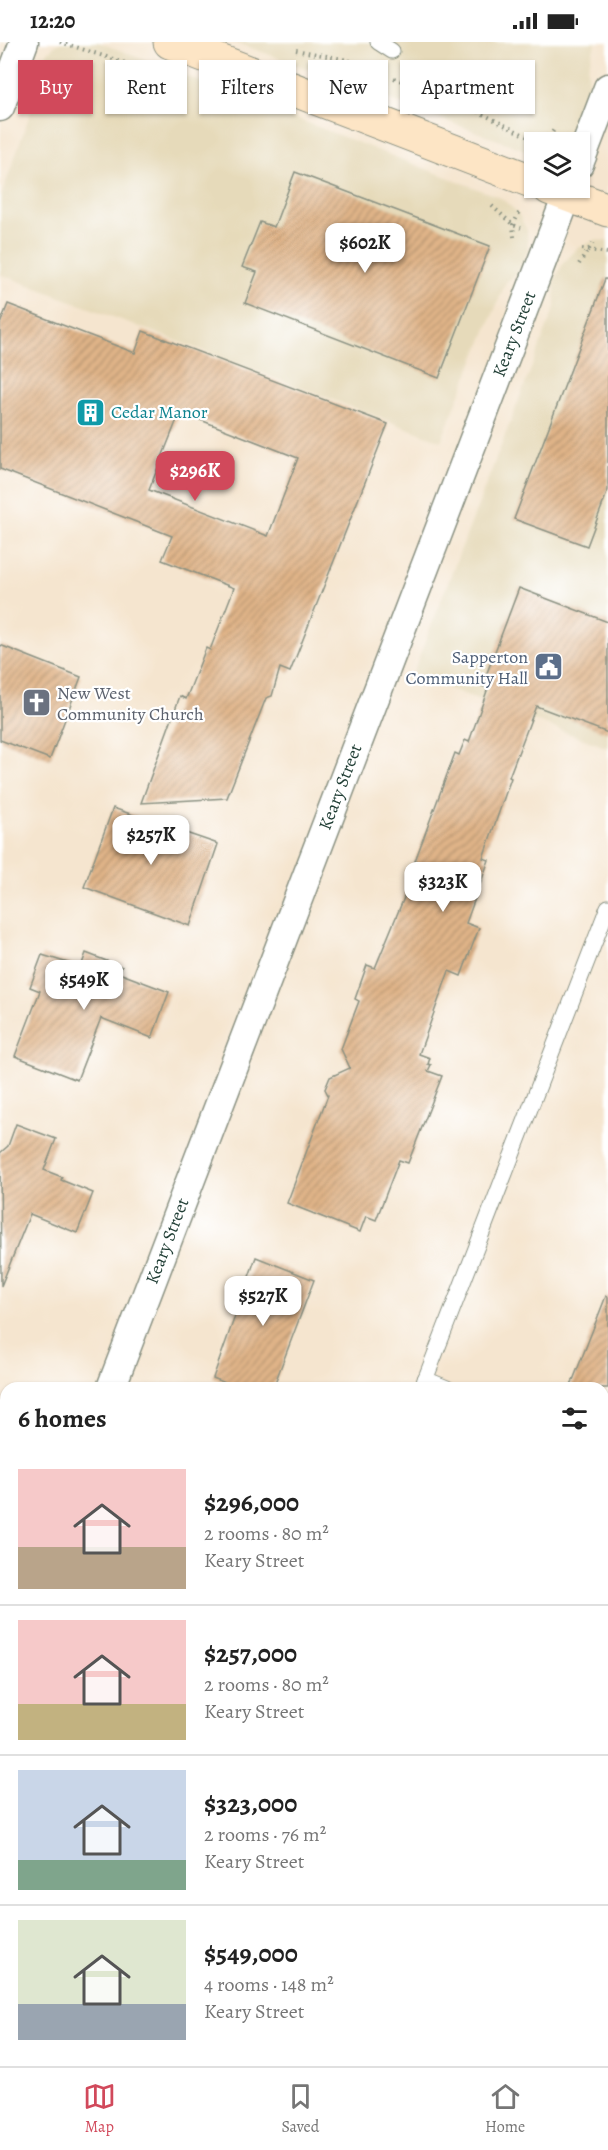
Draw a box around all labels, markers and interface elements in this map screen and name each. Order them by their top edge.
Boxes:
text: 12:20 [30,6,75,36]
chip: Buy [18,60,93,114]
chip: Rent [105,60,187,114]
chip: Filters [199,60,296,114]
chip: New [308,60,388,114]
chip: Apartment [400,60,535,114]
map controls [524,132,590,198]
button: layers [524,132,590,198]
pin: $602K [323,223,407,274]
text: $602K [339,229,391,256]
street label: Keary Street [487,288,541,380]
building icon: Cedar Manor [74,396,106,428]
place label: Cedar Manor [111,400,208,424]
pin: $296K [153,451,237,502]
text: $296K [170,457,220,484]
place label: Sapperton Community Hall [406,645,529,690]
public building icon: Sapperton Community Hall [533,651,565,683]
place label: New West Community Church [57,681,204,726]
church icon: New West Community Church [20,687,52,719]
street label: Keary Street [313,741,367,833]
pin: $257K [109,815,193,866]
text: $257K [126,821,176,848]
pin: $323K [401,862,485,913]
text: $323K [418,868,468,895]
pin: $549K [42,960,126,1011]
text: $549K [59,966,109,993]
street label: Keary Street [140,1195,194,1287]
pin: $527K [221,1276,305,1327]
text: $527K [238,1282,288,1309]
text: 6 homes [18,1401,107,1436]
icon: filters [558,1402,591,1435]
text: $296,000 [204,1485,299,1520]
icon: home [66,1493,138,1565]
text: 2 rooms · 80 m² [204,1520,329,1547]
text: Keary Street [204,1547,304,1574]
text: $257,000 [204,1636,297,1671]
icon: home [66,1644,138,1716]
text: 2 rooms · 80 m² [204,1671,329,1698]
text: Keary Street [204,1698,304,1725]
text: $323,000 [204,1786,297,1821]
icon: home [66,1794,138,1866]
text: 2 rooms · 76 m² [204,1821,326,1848]
text: Keary Street [204,1848,304,1875]
text: $549,000 [204,1936,298,1971]
icon: home [66,1944,138,2016]
text: 4 rooms · 148 m² [204,1971,334,1998]
text: Keary Street [204,1998,304,2025]
tab: Map [83,2080,116,2138]
tab: Saved [281,2080,319,2138]
tab: Home [485,2080,525,2138]

